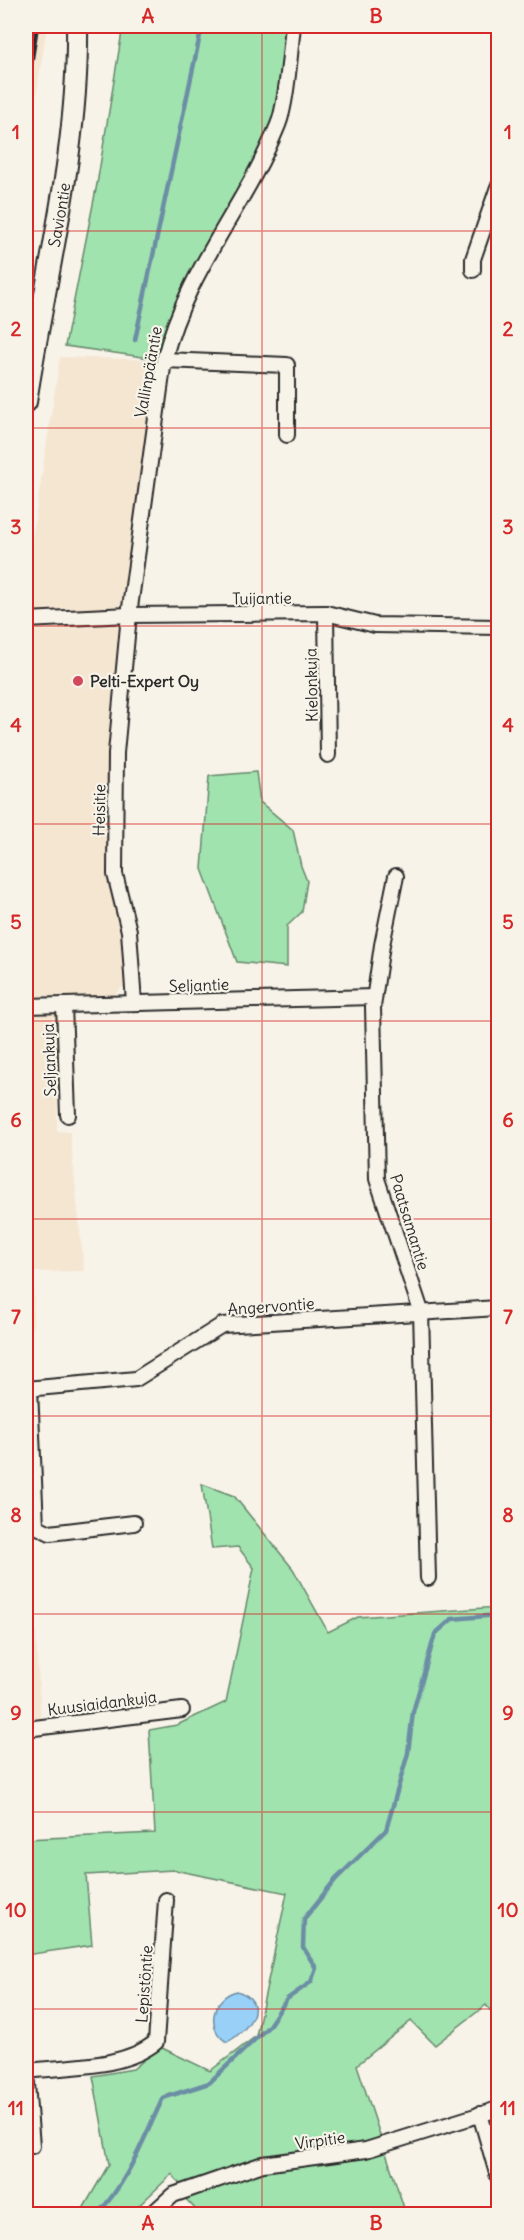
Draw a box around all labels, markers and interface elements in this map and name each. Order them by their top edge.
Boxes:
text: A [142,3,155,28]
text: B [369,3,383,28]
text: 1 [12,119,20,144]
text: 1 [504,119,512,144]
street label: Saviontie [44,181,74,249]
text: 2 [11,316,22,341]
text: 2 [503,316,514,341]
street label: Vallinpääntie [130,325,166,419]
text: 3 [10,514,22,539]
text: 3 [502,514,514,539]
street label: Tuijantie [232,587,292,609]
street label: Kielonkuja [300,648,322,722]
place label: Pelti-Expert Oy [90,671,199,692]
marker: Pelti-Expert Oy [71,674,85,688]
text: 4 [10,712,22,737]
text: 4 [502,712,514,737]
street label: Heisitie [89,784,109,836]
text: 5 [10,909,22,934]
text: 5 [502,909,514,934]
street label: Seljantie [168,974,230,996]
street label: Seljankuja [38,1023,60,1097]
text: 6 [10,1107,22,1132]
text: 6 [502,1107,514,1132]
street label: Paatsamantie [386,1172,434,1272]
street label: Angervontie [227,1293,315,1319]
text: 7 [11,1304,21,1329]
text: 7 [503,1304,513,1329]
text: 8 [10,1502,22,1527]
text: 8 [502,1502,514,1527]
street label: Kuusiaidankuja [46,1686,158,1720]
text: 9 [10,1700,22,1725]
text: 9 [502,1700,514,1725]
text: 10 [5,1897,27,1922]
text: 10 [497,1897,519,1922]
street label: Lepistöntie [131,1944,157,2024]
text: 11 [8,2095,24,2120]
text: 11 [500,2095,516,2120]
street label: Virpitie [294,2127,346,2153]
text: A [142,2210,155,2235]
text: B [369,2210,383,2235]

